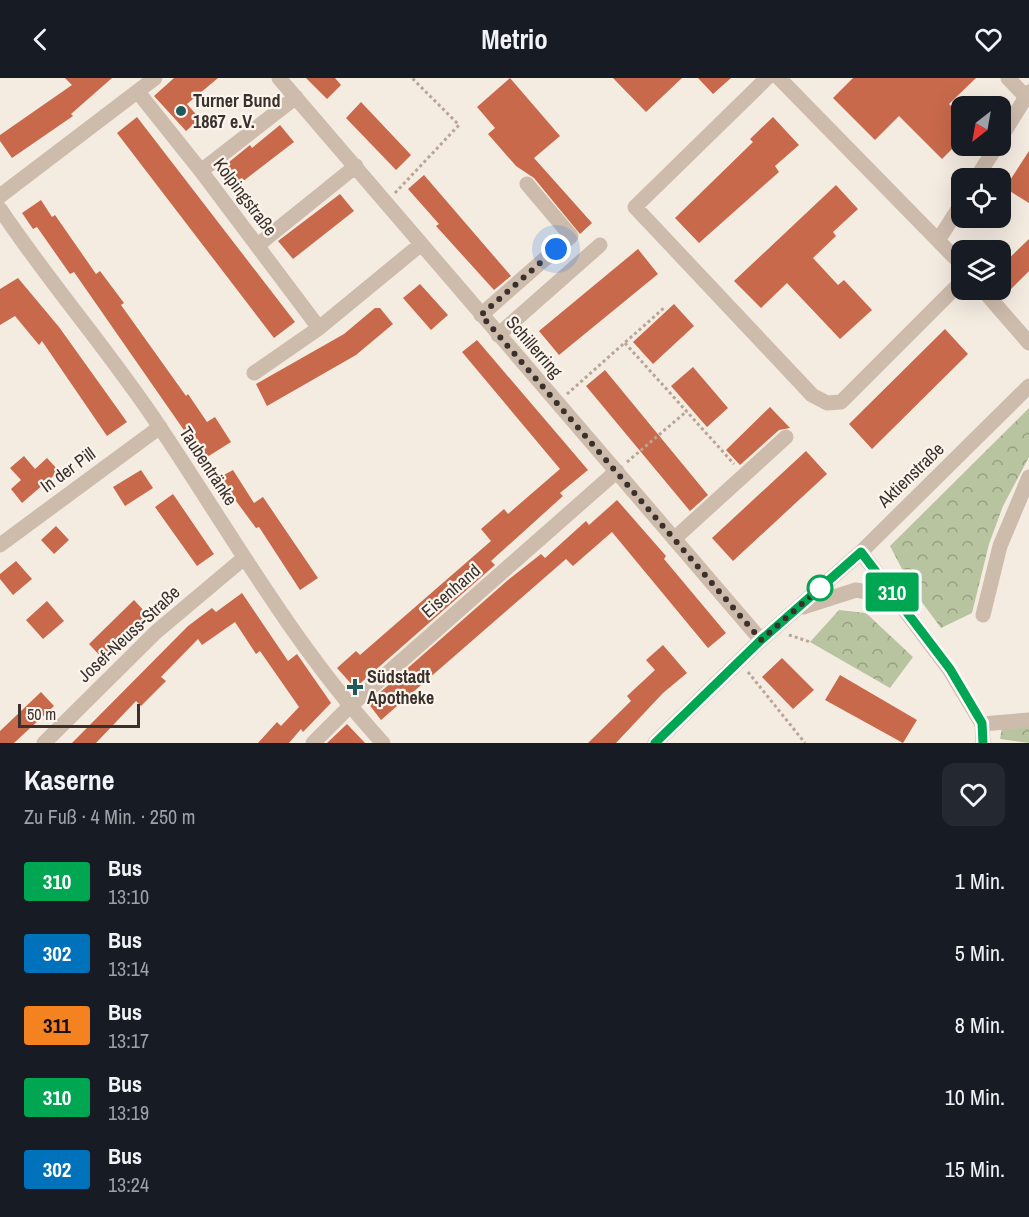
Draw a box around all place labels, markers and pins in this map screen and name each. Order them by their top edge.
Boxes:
place label: Turner Bund 1867 e.V. [193,88,280,134]
marker: Turner Bund 1867 e.V. [174,104,188,118]
unlabelled marker [807,575,833,601]
place label: Südstadt Apotheke [367,664,434,710]
marker: Südstadt Apotheke [348,680,362,694]

